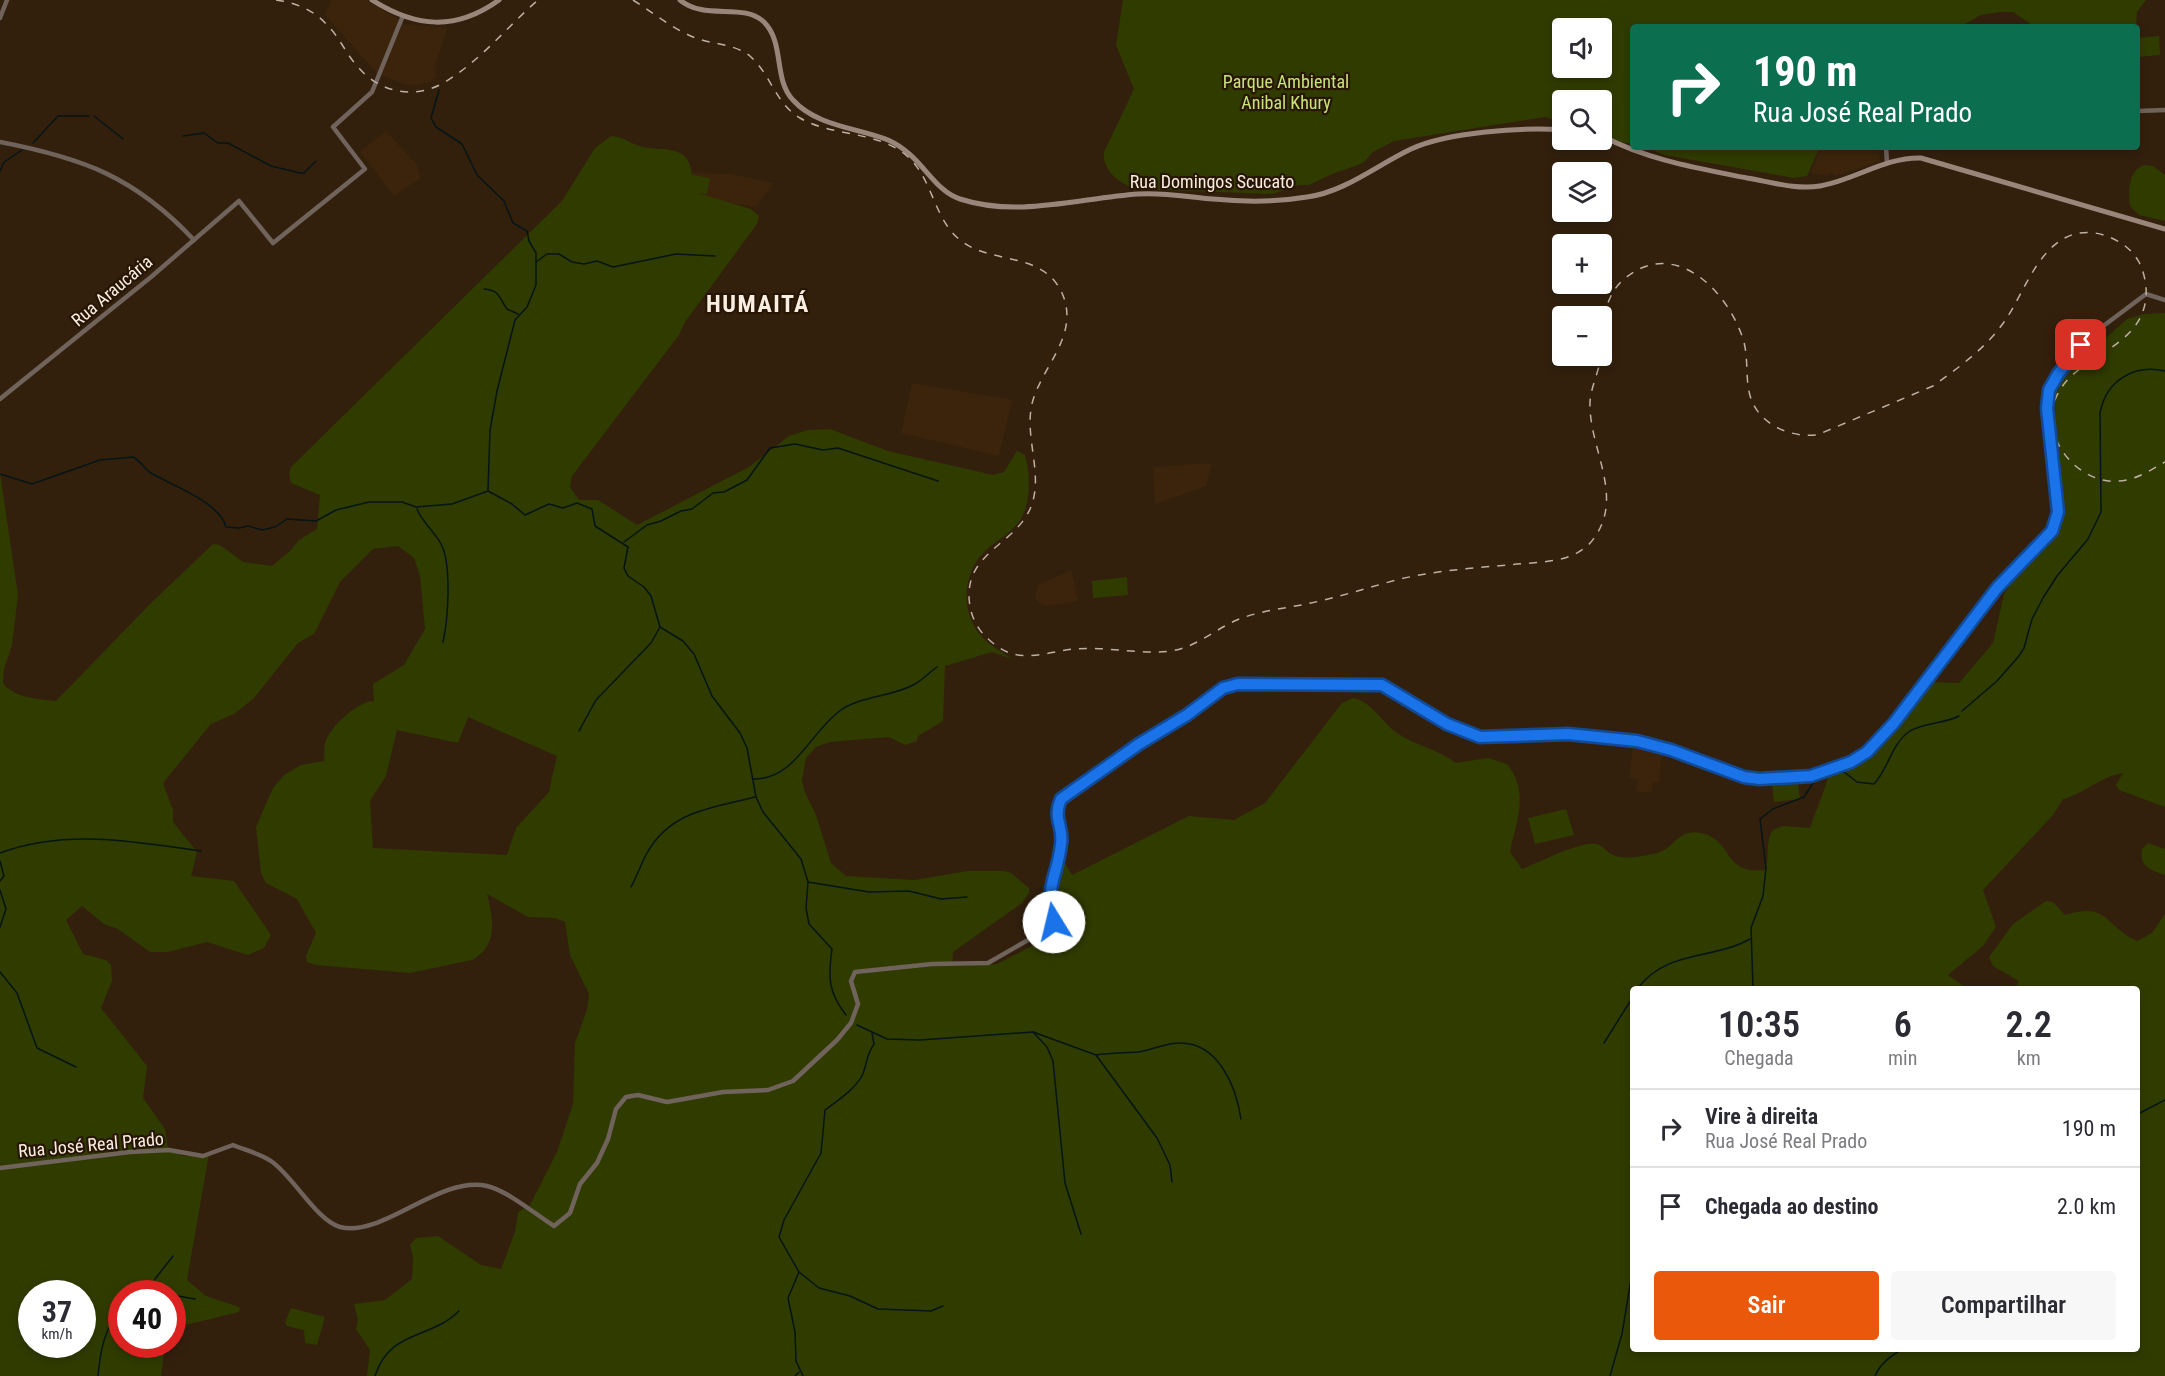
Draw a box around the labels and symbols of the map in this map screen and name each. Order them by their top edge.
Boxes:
park label: Parque Ambiental Anibal Khury [1223,71,1349,113]
street label: Rua Domingos Scucato [1130,171,1294,192]
street label: Rua Araucária [67,251,156,330]
district label: HUMAITÁ [706,290,810,318]
pin [2055,319,2106,370]
position arrow [1022,890,1086,954]
street label: Rua José Real Prado [17,1128,165,1161]
speed limit sign: 40 [108,1280,186,1358]

